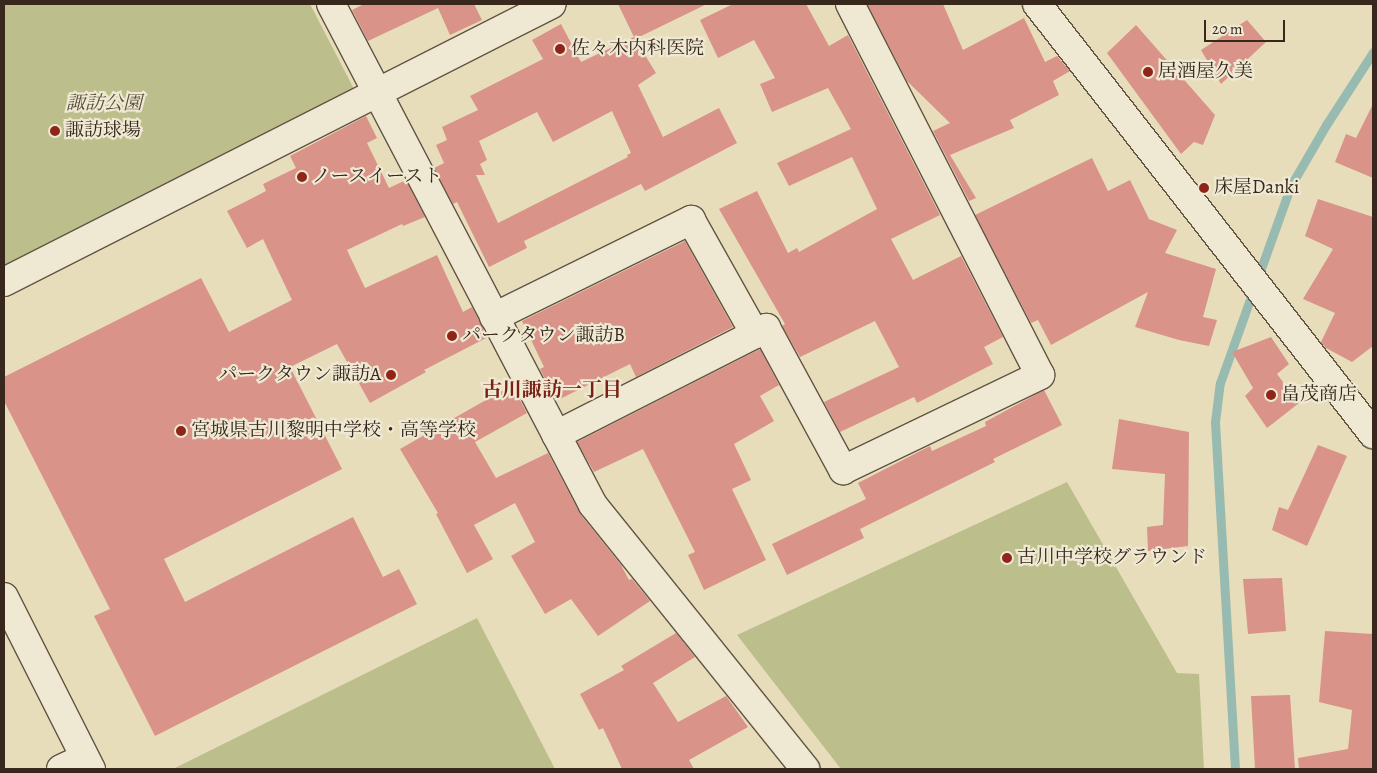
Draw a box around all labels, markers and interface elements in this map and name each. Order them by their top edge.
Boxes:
scale bar [1207,10,1288,42]
text: 20 m [1212,19,1243,39]
place label: 佐々木内科医院 [571,38,704,60]
marker: 佐々木内科医院 [553,42,567,56]
place label: 居酒屋久美 [1158,61,1253,83]
marker: 居酒屋久美 [1142,66,1154,78]
park label: 諏訪公園 [66,93,142,115]
place label: 諏訪球場 [65,120,141,142]
marker: 諏訪球場 [49,125,61,137]
place label: ノースイースト [312,166,444,188]
marker: ノースイースト [296,171,308,183]
place label: 床屋Danki [1214,177,1299,199]
marker: 床屋Danki [1198,182,1210,194]
place label: パークタウン諏訪B [462,325,625,347]
marker: パークタウン諏訪B [446,330,458,342]
place label: パークタウン諏訪A [218,364,381,386]
marker: パークタウン諏訪A [385,369,397,381]
district label: 古川諏訪一丁目 [482,377,622,401]
place label: 畠茂商店 [1281,384,1357,406]
marker: 畠茂商店 [1265,389,1277,401]
place label: 宮城県古川黎明中学校・高等学校 [191,420,476,442]
marker: 宮城県古川黎明中学校・高等学校 [175,425,187,437]
place label: 古川中学校グラウンド [1017,547,1207,569]
marker: 古川中学校グラウンド [1001,552,1013,564]

